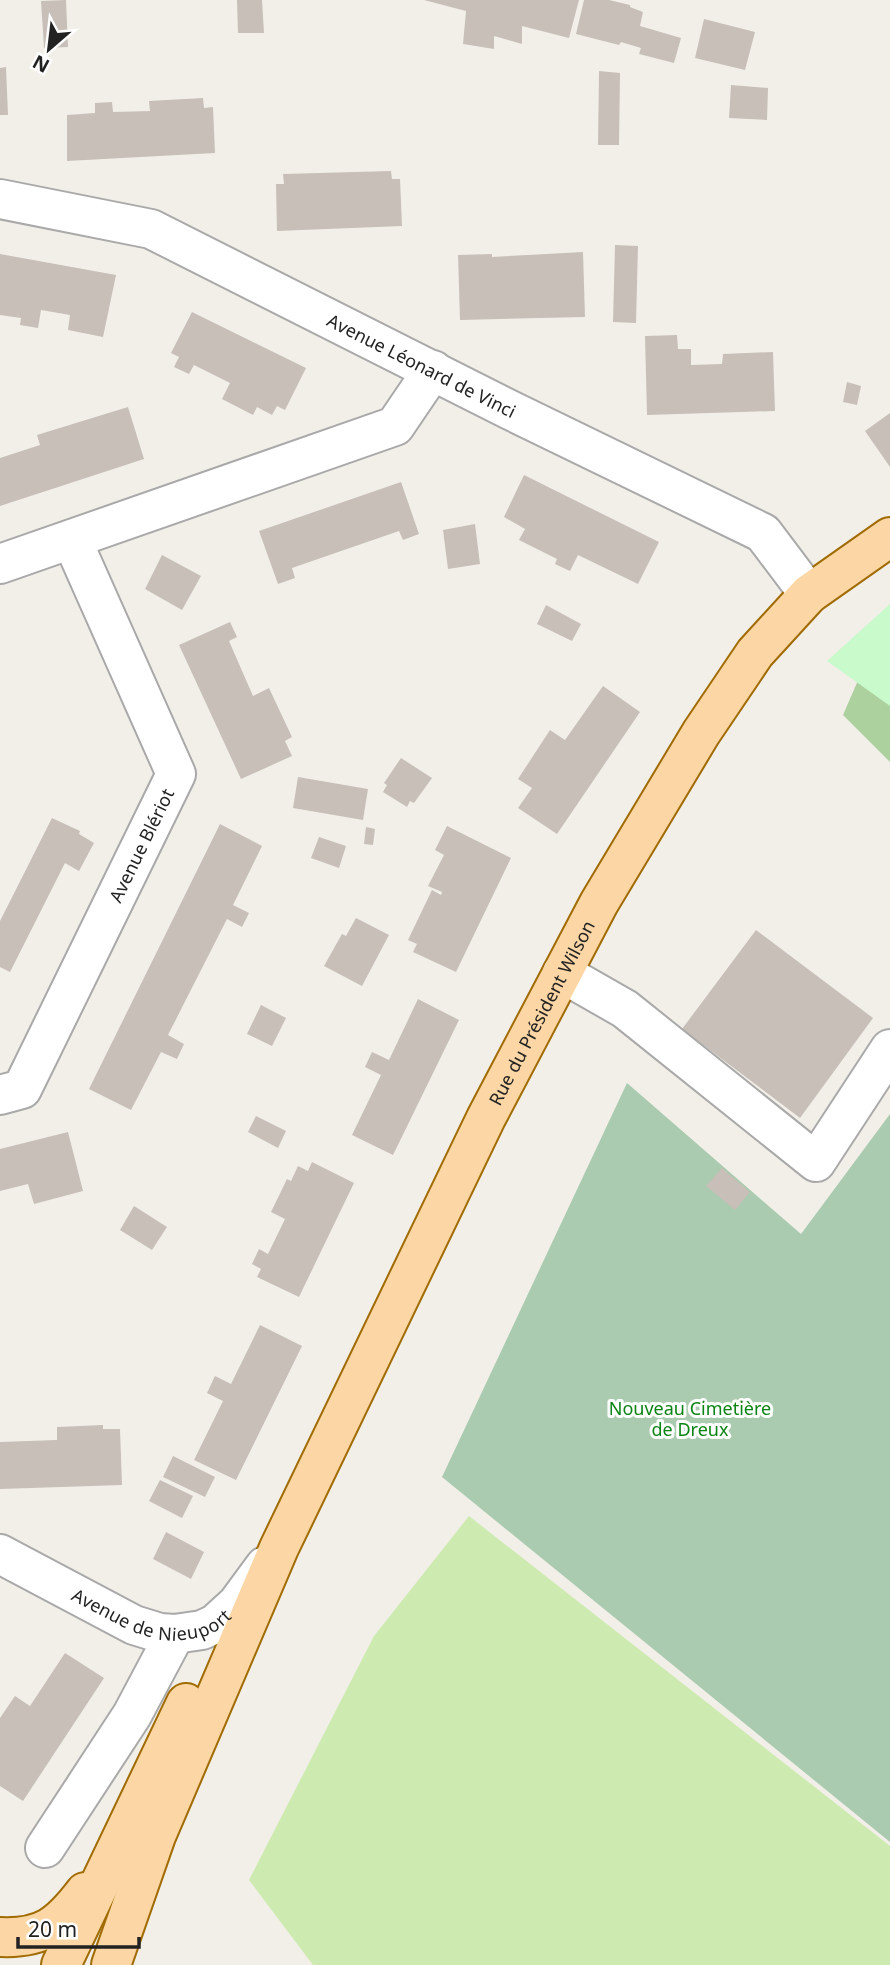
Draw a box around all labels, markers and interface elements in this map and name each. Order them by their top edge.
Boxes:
north arrow [14,14,84,84]
text: N [28,49,54,79]
street label: Avenue Léonard de Vinci [323,308,520,423]
street label: Avenue Blériot [103,784,179,906]
street label: Rue du Président Wilson [483,916,600,1109]
park label: Nouveau Cimetière de Dreux [609,1396,771,1441]
street label: Avenue de Nieuport [68,1582,236,1646]
scale bar [18,1906,138,1950]
text: 20 m [28,1915,77,1943]

